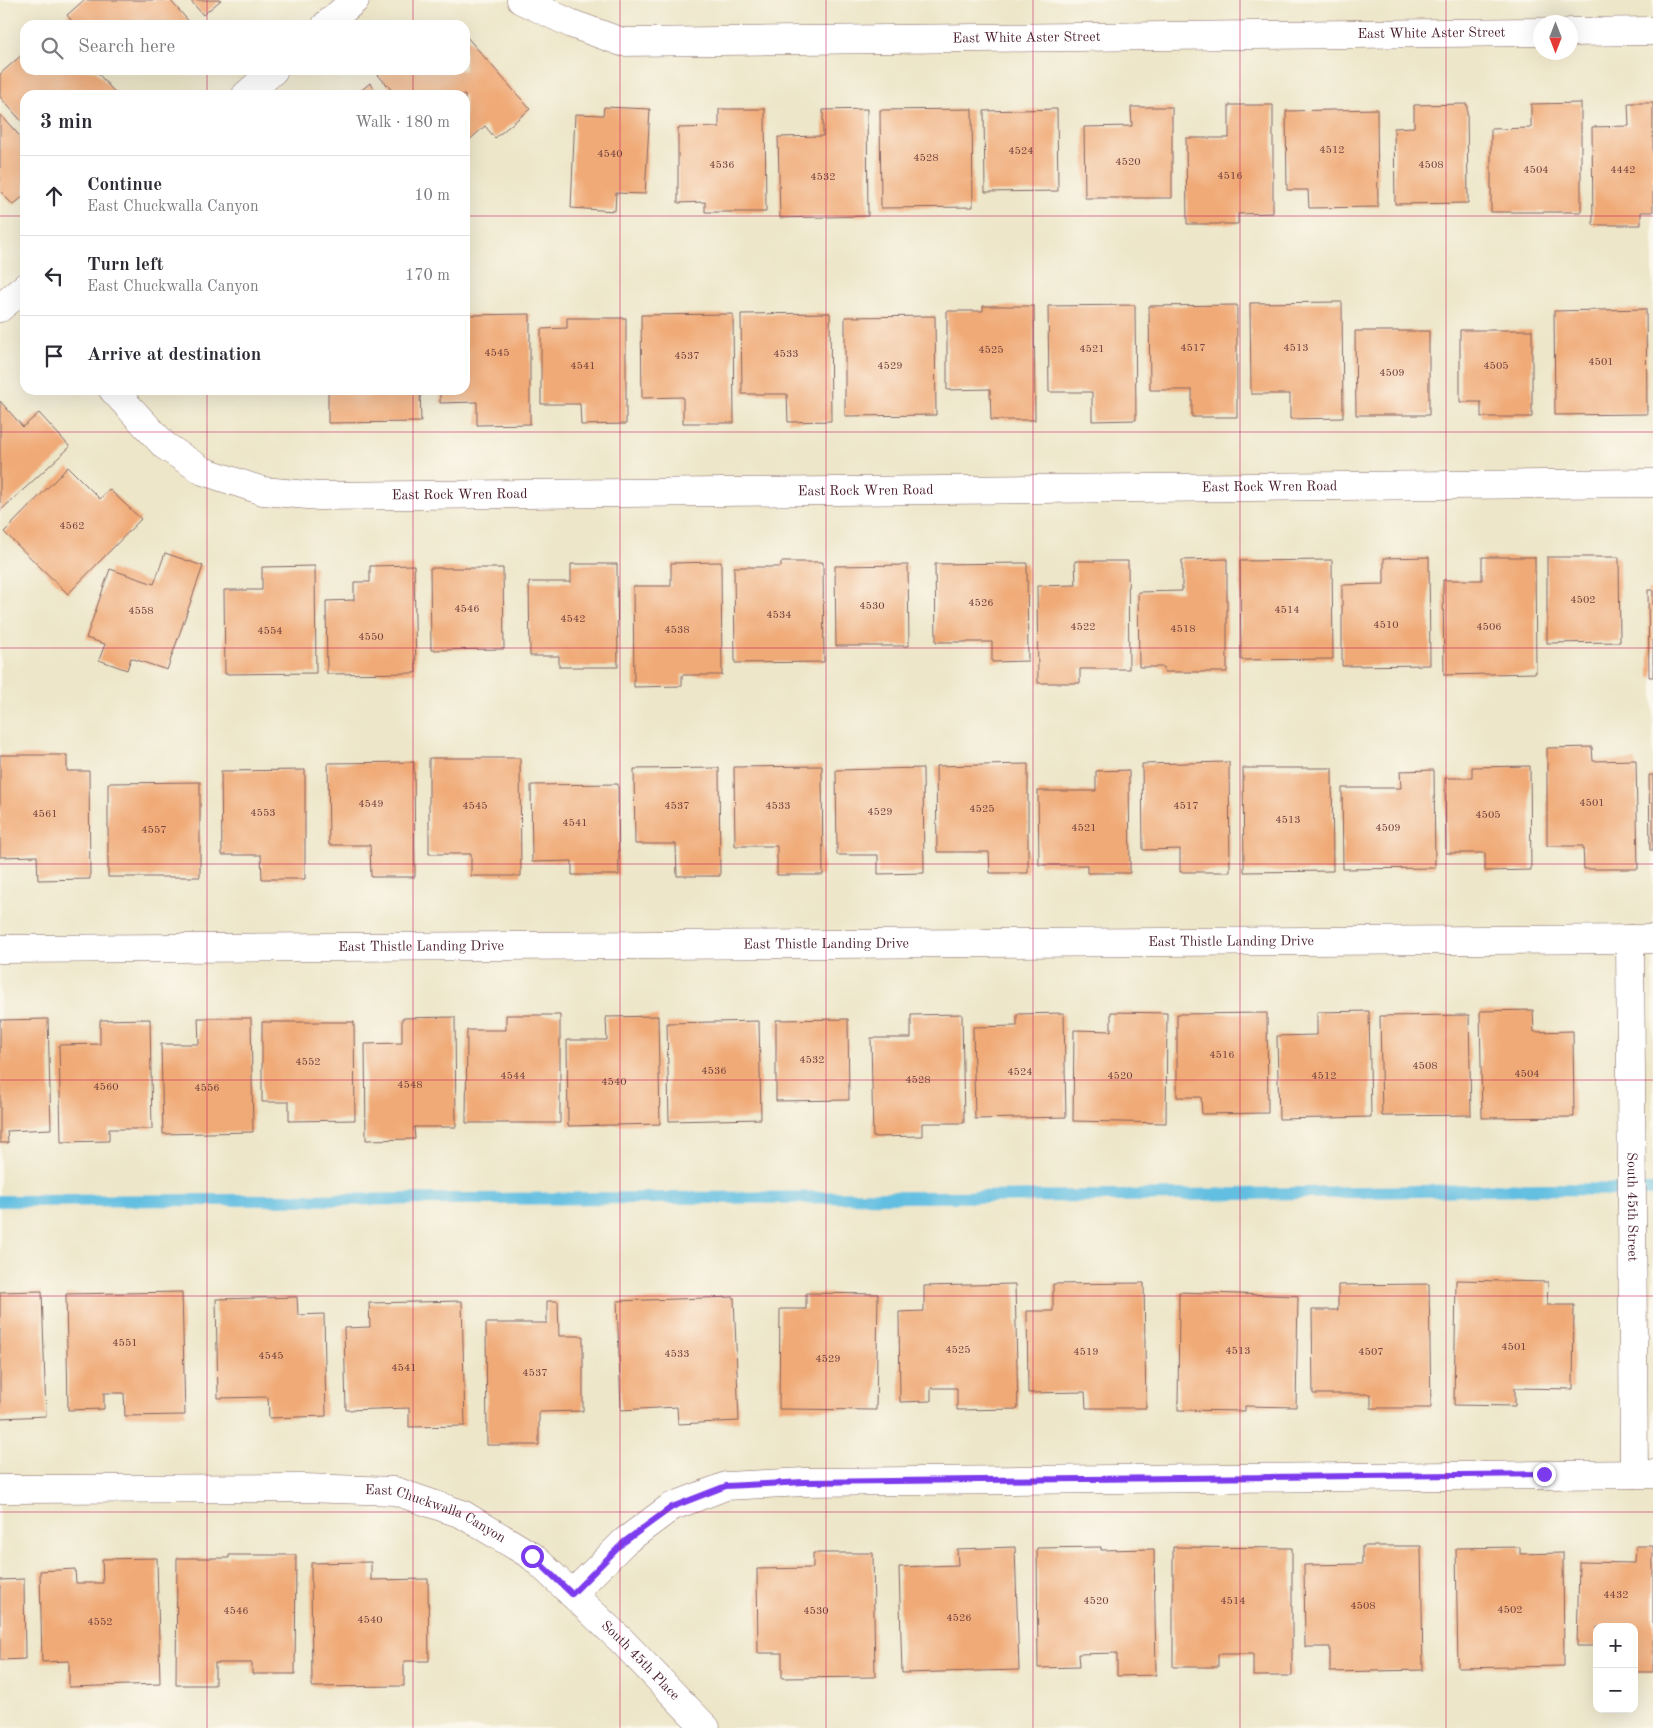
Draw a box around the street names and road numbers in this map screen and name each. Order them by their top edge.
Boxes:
street label: East White Aster Street [1357,25,1506,41]
street label: East White Aster Street [952,30,1101,45]
street label: East Rock Wren Road [1202,479,1337,494]
street label: East Rock Wren Road [798,483,933,498]
street label: East Rock Wren Road [392,487,528,502]
street label: East Thistle Landing Drive [1148,934,1314,949]
street label: East Thistle Landing Drive [743,937,909,952]
street label: East Thistle Landing Drive [338,939,504,954]
street label: South 45th Street [1625,1152,1639,1262]
street label: East Chuckwalla Canyon [365,1483,508,1546]
street label: South 45th Place [598,1618,682,1703]

